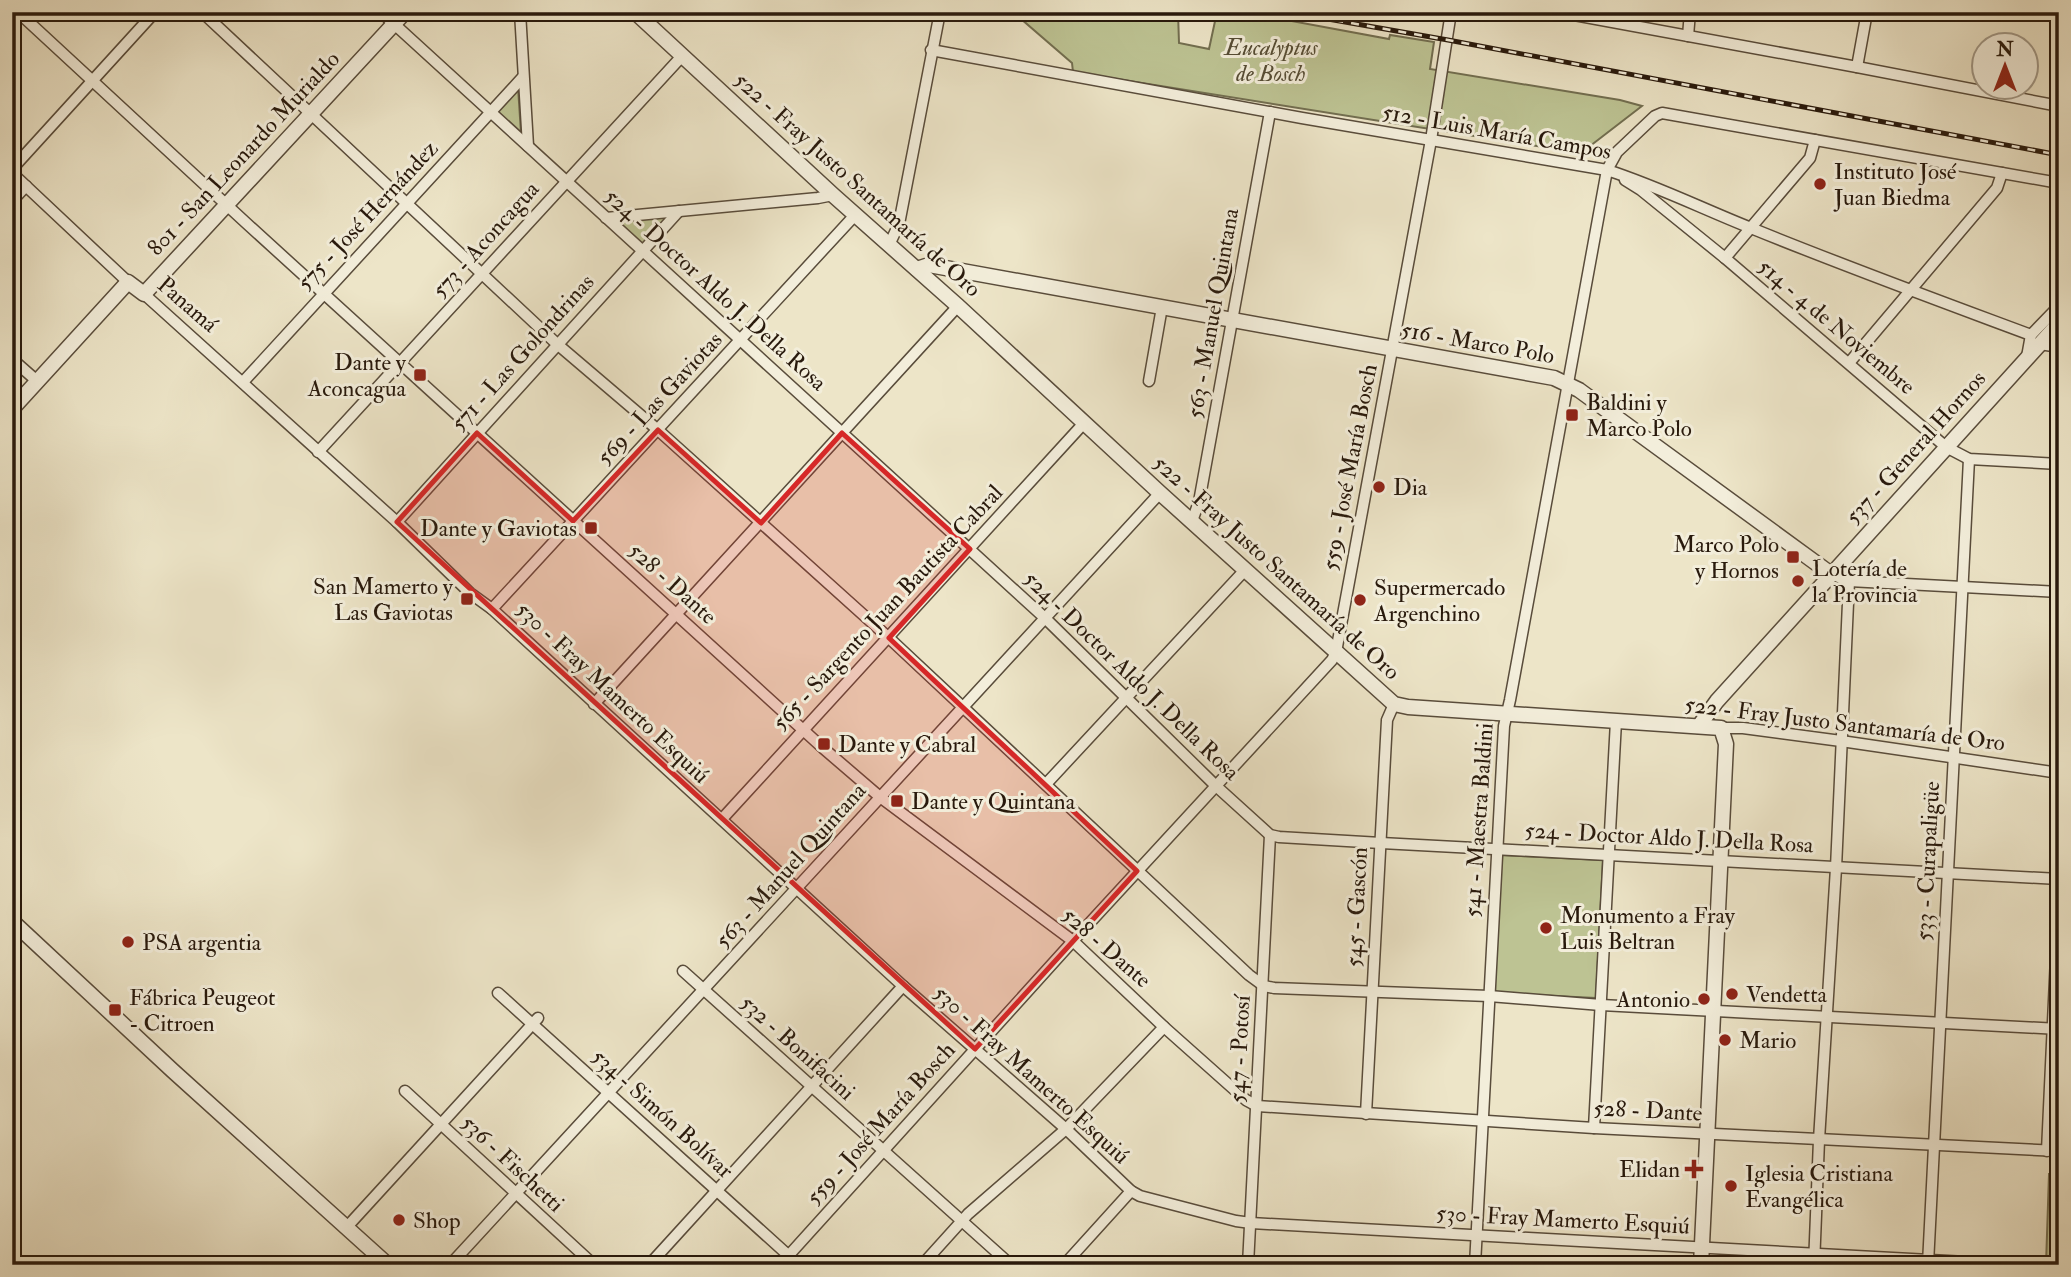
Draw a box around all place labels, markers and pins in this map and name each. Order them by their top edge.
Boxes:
place label: Instituto José Juan Biedma [1833,157,1957,212]
marker: Instituto José Juan Biedma [1812,176,1828,192]
place label: Dante y Aconcagua [307,348,407,403]
marker: Dante y Aconcagua [412,367,428,383]
place label: Baldini y Marco Polo [1586,388,1692,443]
marker: Baldini y Marco Polo [1564,407,1580,423]
place label: Dia [1393,473,1428,502]
marker: Dia [1371,479,1387,495]
place label: Dante y Gaviotas [420,514,577,543]
marker: Dante y Gaviotas [583,520,599,536]
place label: Marco Polo y Hornos [1673,530,1779,585]
marker: Marco Polo y Hornos [1785,549,1801,565]
place label: Lotería de la Provincia [1812,554,1918,609]
place label: San Mamerto y Las Gaviotas [313,572,454,627]
place label: Supermercado Argenchino [1373,573,1505,628]
marker: Lotería de la Provincia [1790,573,1806,589]
marker: San Mamerto y Las Gaviotas [459,591,475,607]
marker: Supermercado Argenchino [1352,592,1368,608]
place label: Dante y Cabral [838,730,976,759]
marker: Dante y Cabral [816,736,832,752]
place label: Dante y Quintana [911,787,1076,816]
marker: Dante y Quintana [889,793,905,809]
place label: Monumento a Fray Luis Beltran [1560,901,1736,956]
marker: Monumento a Fray Luis Beltran [1538,920,1554,936]
place label: PSA argentia [142,928,262,957]
marker: PSA argentia [120,934,136,950]
place label: Vendetta [1746,980,1828,1009]
place label: Fábrica Peugeot - Citroen [129,983,275,1038]
place label: Antonio [1615,985,1690,1014]
marker: Vendetta [1724,986,1740,1002]
marker: Antonio [1696,991,1712,1007]
marker: Fábrica Peugeot - Citroen [107,1002,123,1018]
place label: Mario [1739,1026,1796,1055]
marker: Mario [1717,1032,1733,1048]
place label: Elidan [1619,1155,1680,1184]
place label: Iglesia Cristiana Evangélica [1745,1159,1893,1214]
marker: Elidan [1686,1161,1702,1177]
marker: Iglesia Cristiana Evangélica [1723,1178,1739,1194]
place label: Shop [413,1206,461,1236]
marker: Shop [391,1212,407,1228]

